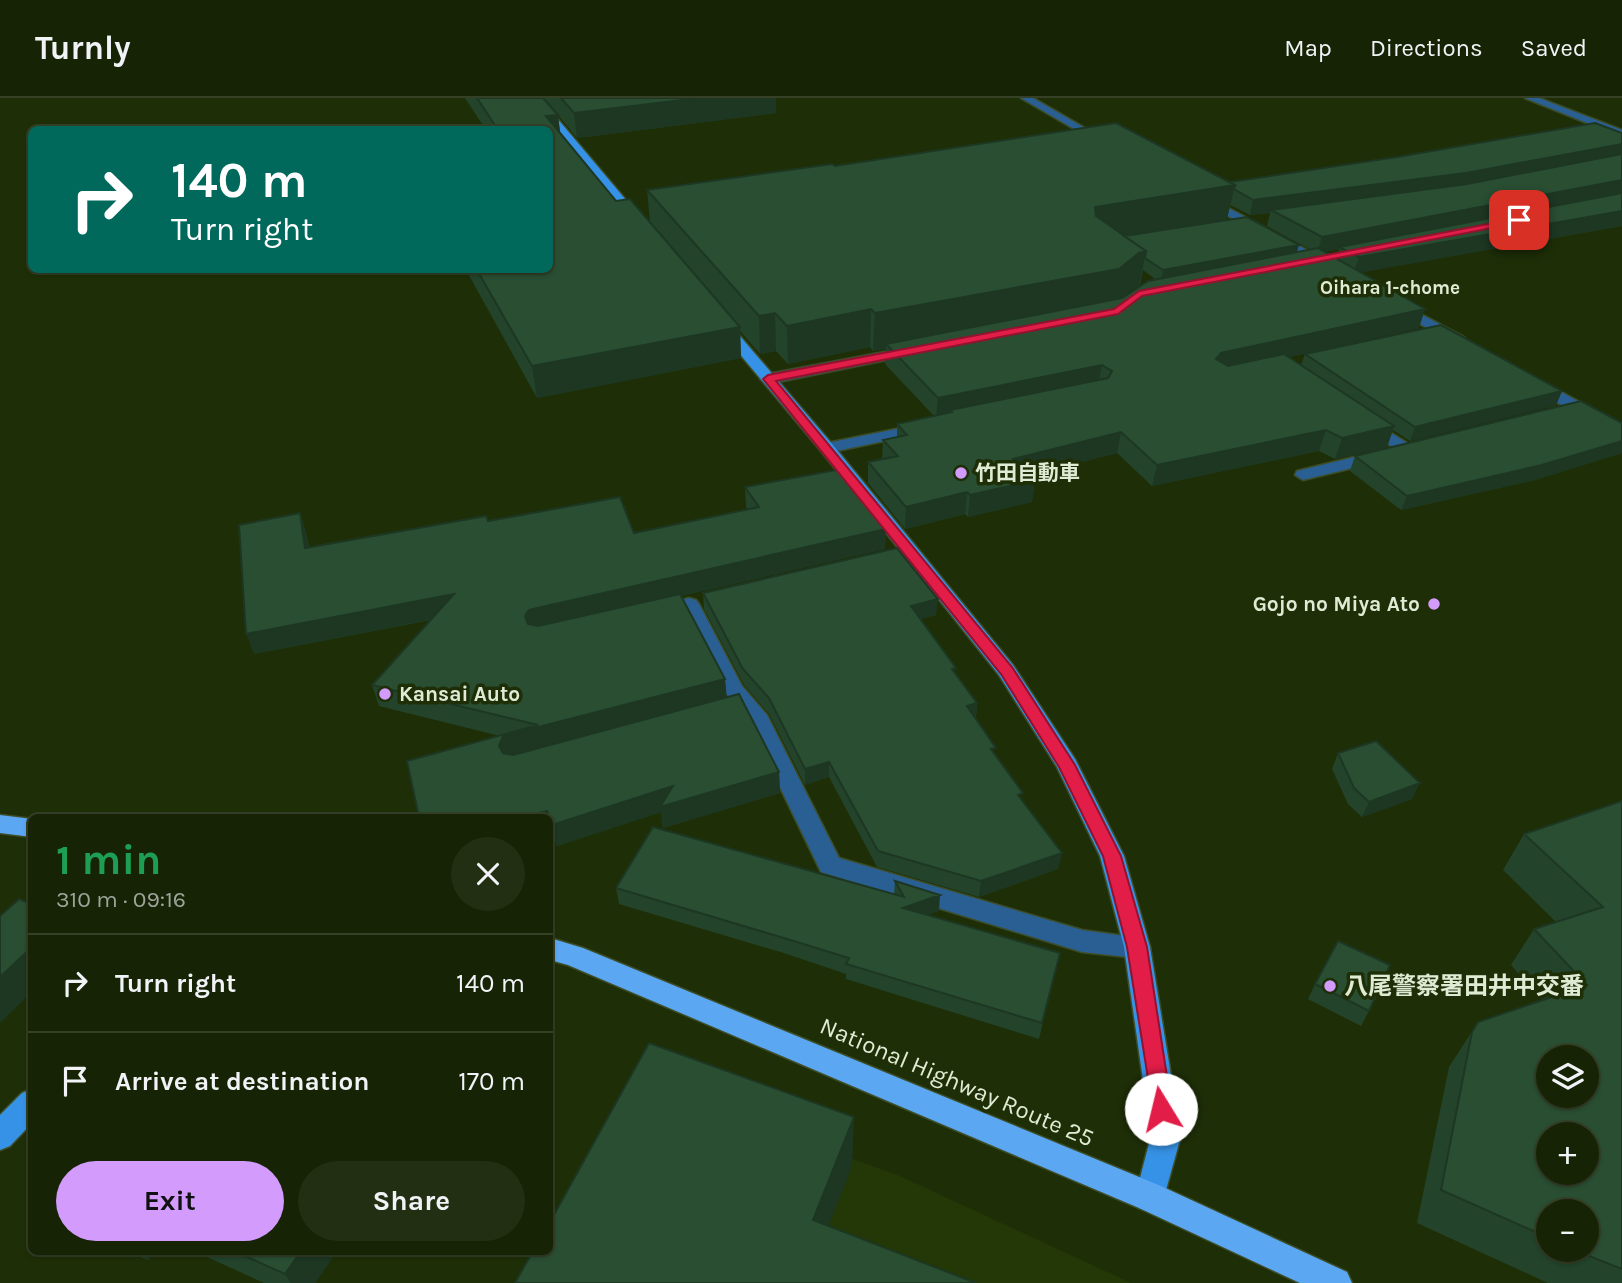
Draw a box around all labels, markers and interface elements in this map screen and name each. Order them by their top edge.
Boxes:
text: Turnly [35,29,131,67]
text: Map [1284,34,1332,62]
text: Directions [1370,34,1483,62]
text: Saved [1521,34,1587,62]
text: 140 m [171,152,308,209]
icon: right [56,154,147,245]
pin [1489,190,1549,250]
icon: arrive [1500,201,1538,239]
text: Turn right [171,211,313,248]
district label: Oihara 1-chome [1320,277,1460,299]
place label: 竹田自動車 [975,461,1080,485]
marker: 竹田自動車 [953,465,969,481]
place label: Gojo no Miya Ato [1253,592,1420,616]
marker: Gojo no Miya Ato [1426,596,1442,612]
place label: Kansai Auto [399,682,520,706]
marker: Kansai Auto [377,686,393,702]
text: 1 min [56,835,161,885]
button: close [451,837,525,911]
text: 310 m · 09:16 [56,886,186,913]
icon: right [56,964,94,1002]
text: Turn right [115,968,236,999]
text: 140 m [456,968,525,999]
place label: 八尾警察署田井中交番 [1344,972,1584,1000]
marker: 八尾警察署田井中交番 [1322,978,1338,994]
street label: National Highway Route 25 [816,1012,1098,1152]
map controls [1536,1045,1599,1262]
button: layers [1536,1045,1599,1108]
icon: arrive [56,1062,94,1100]
text: Arrive at destination [115,1066,369,1097]
text: 170 m [458,1066,525,1097]
position arrow [1124,1072,1198,1146]
button: + [1536,1122,1599,1185]
button: Exit [56,1161,284,1241]
button: Share [298,1161,525,1241]
button: − [1536,1199,1599,1262]

